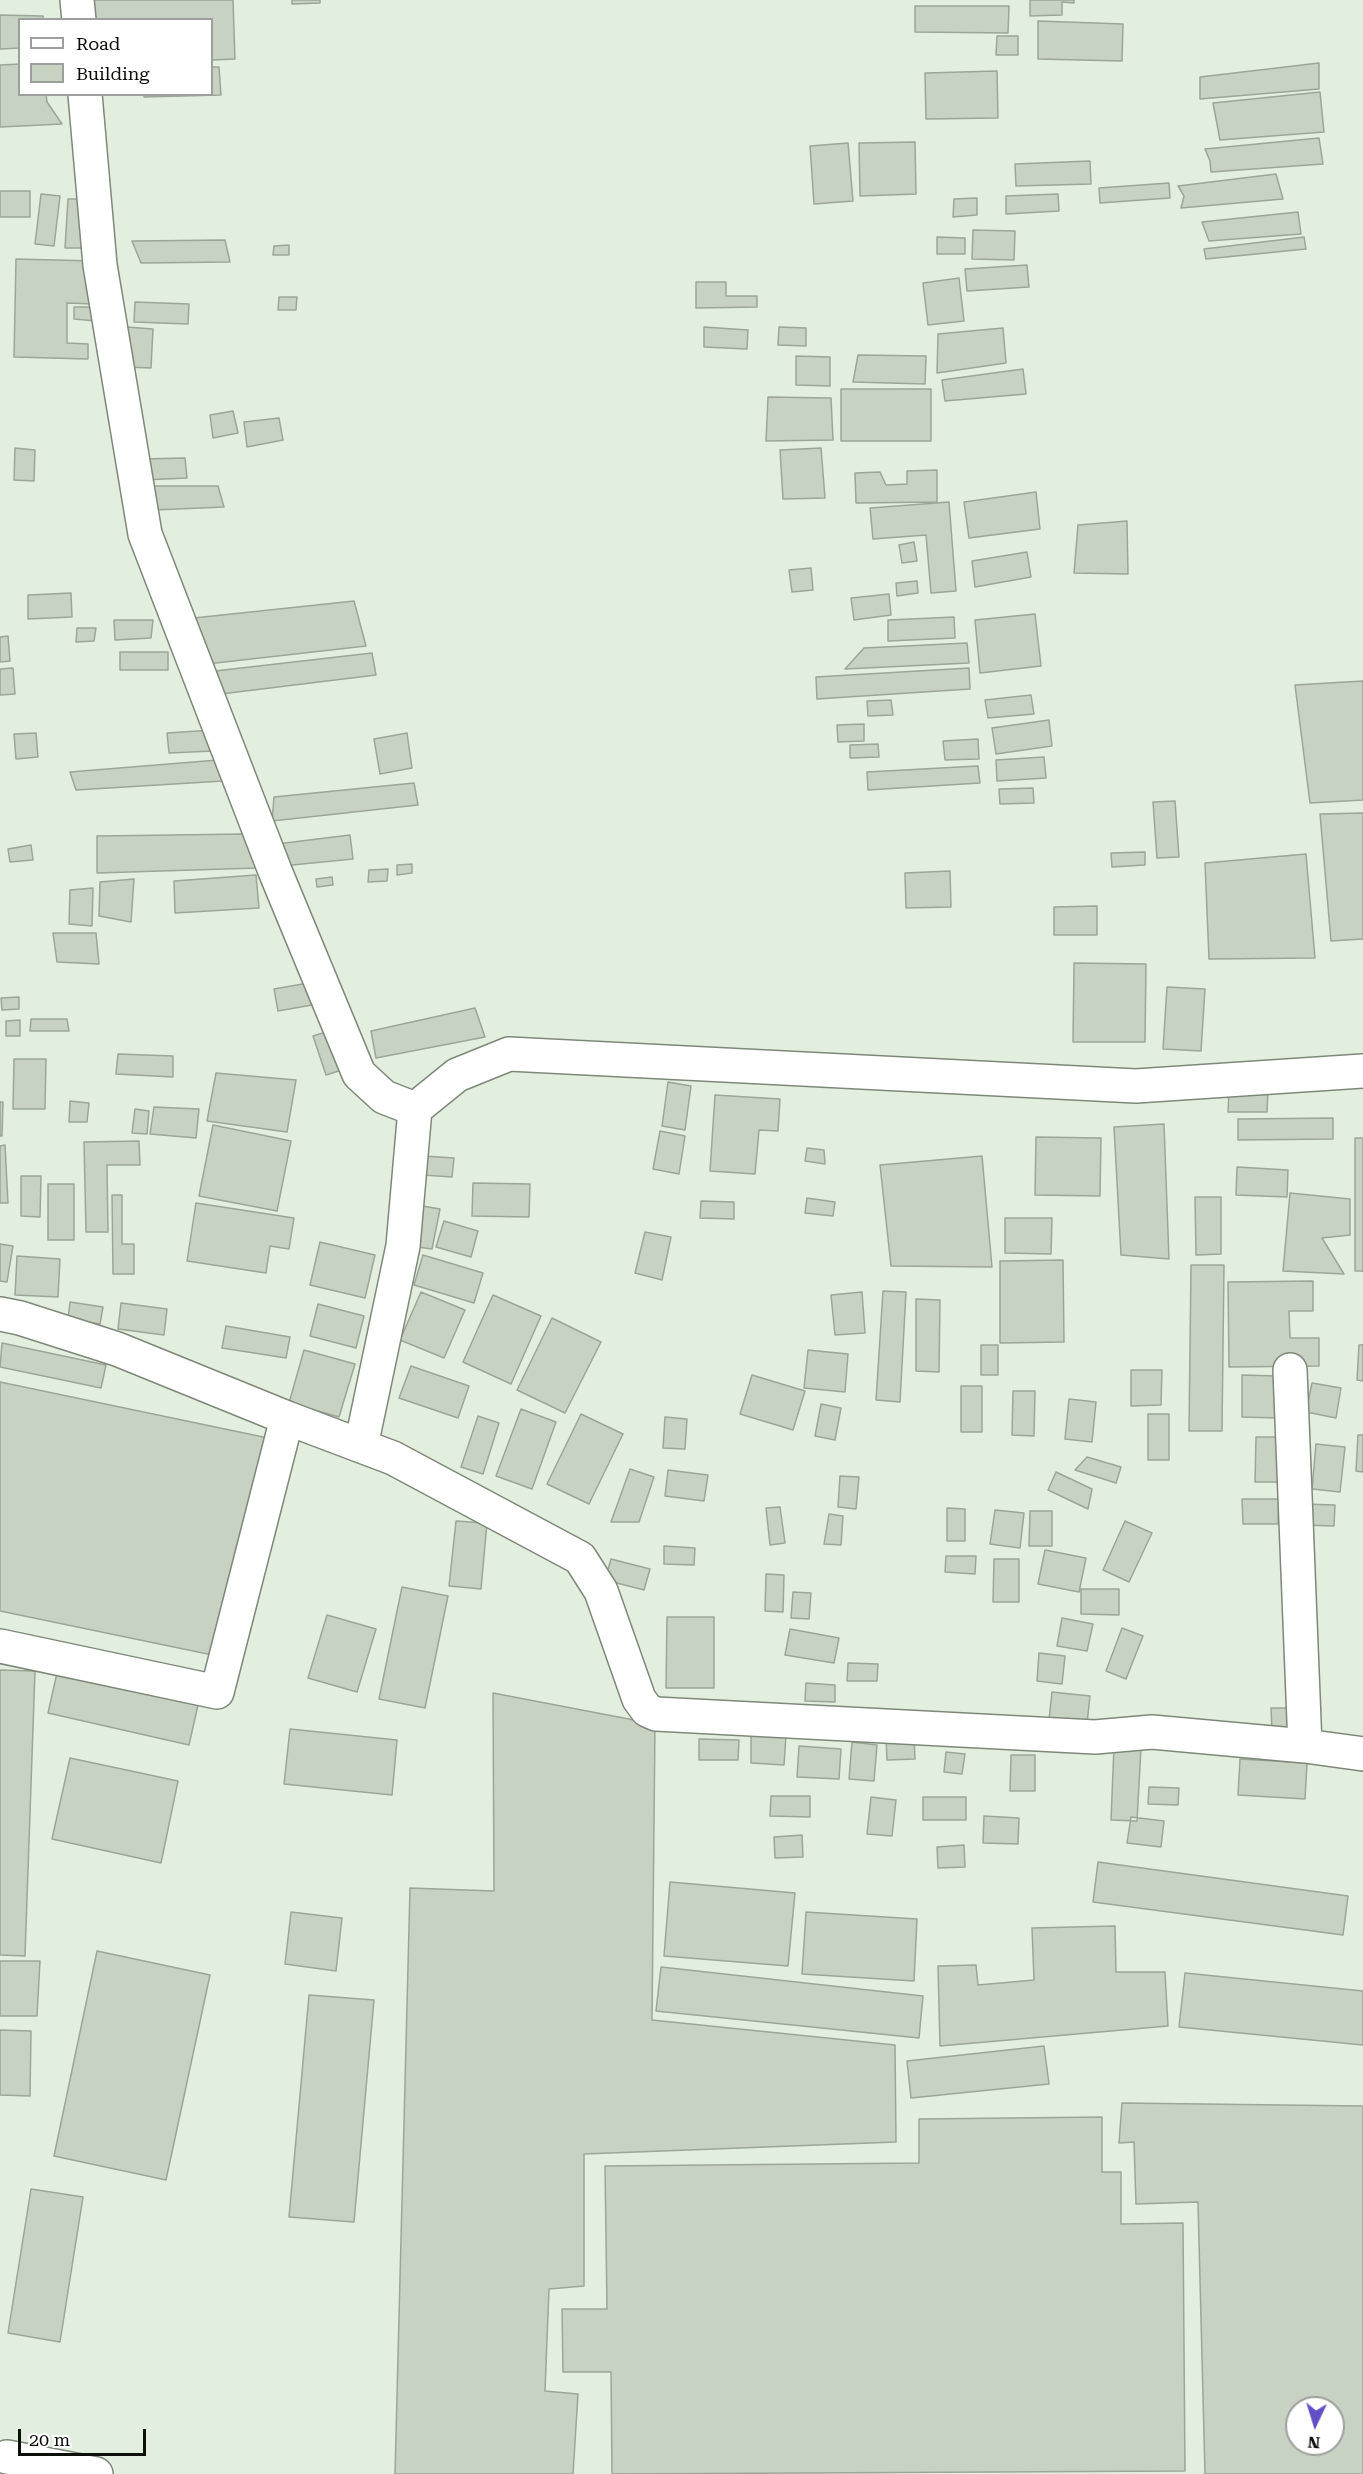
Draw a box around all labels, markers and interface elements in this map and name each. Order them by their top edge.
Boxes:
legend [18,18,213,96]
text: Road [76,33,120,54]
text: Building [76,63,150,84]
north arrow [1285,2396,1345,2456]
scale bar [21,2417,148,2455]
text: 20 m [29,2429,70,2450]
text: N [1307,2433,1321,2452]

